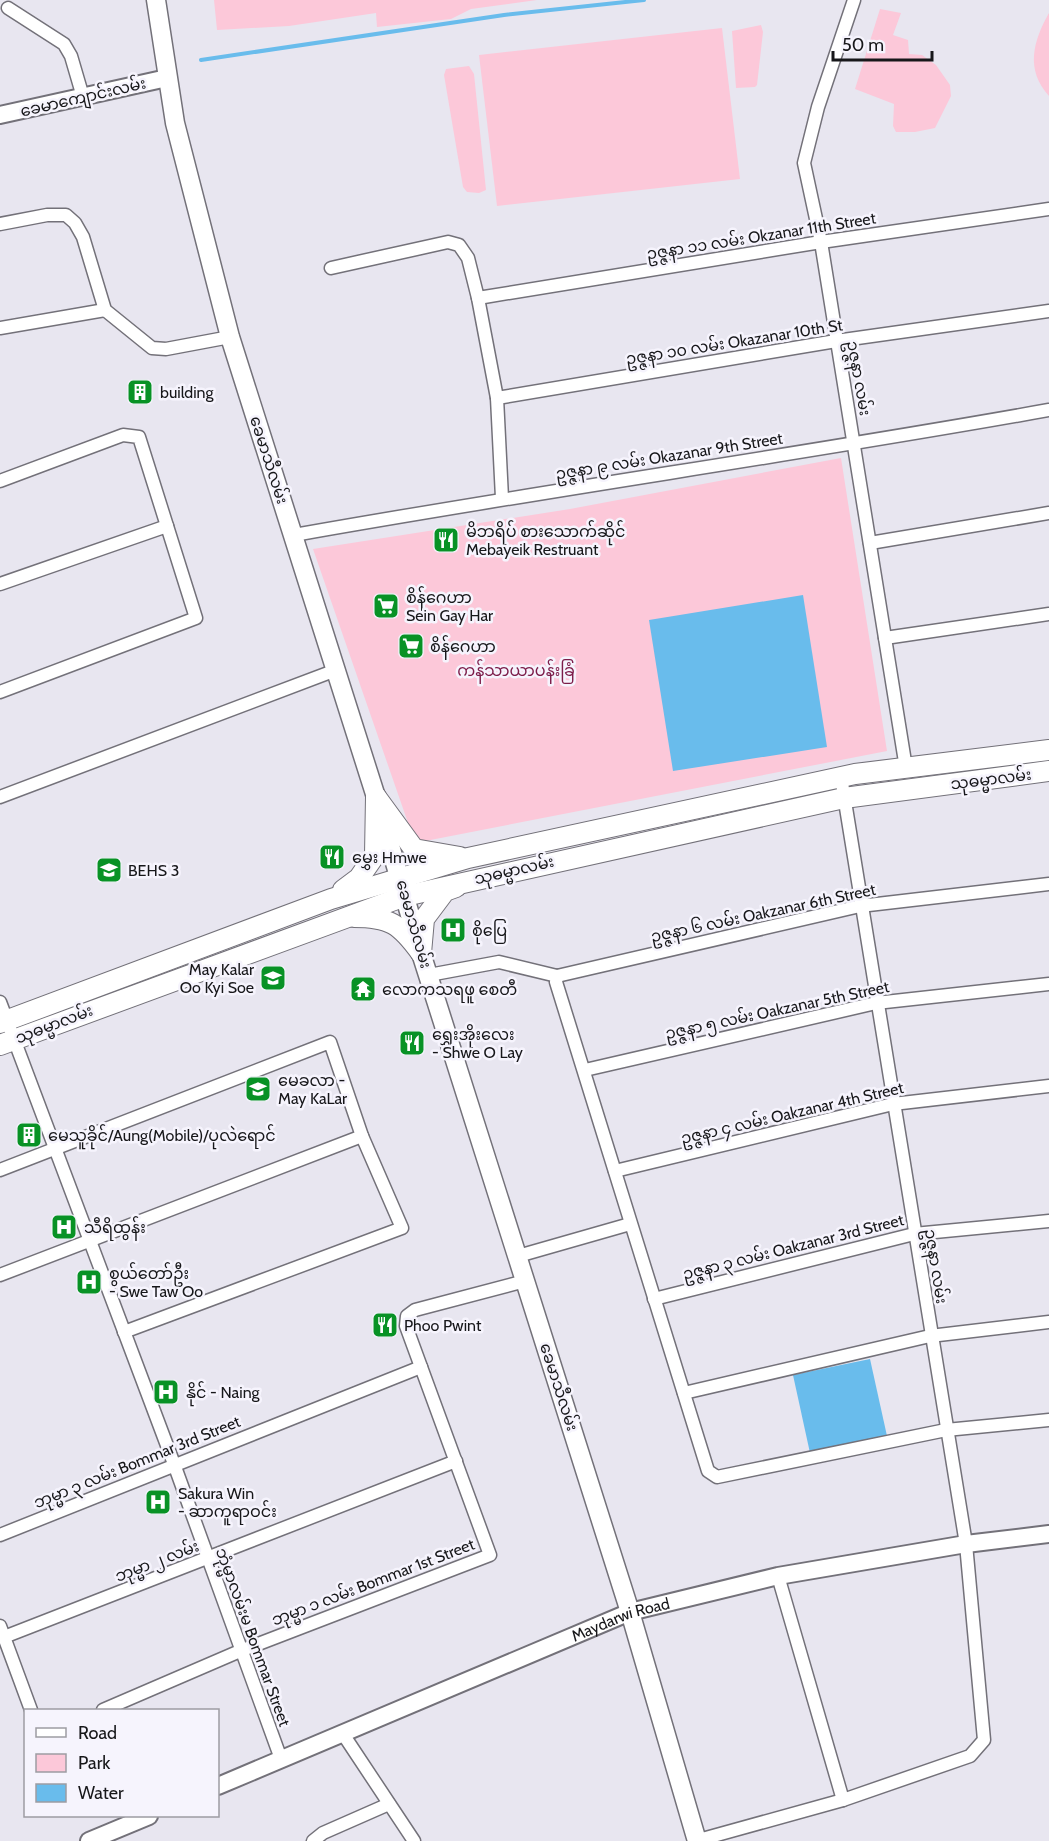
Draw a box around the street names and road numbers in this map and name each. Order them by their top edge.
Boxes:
street label: ခေမာကျောင်းလမ်း [18,71,149,125]
street label: ဥဇ္ဇနာ ၁၁ လမ်း Okzanar 11th Street [645,206,878,268]
street label: ဥဇ္ဇနာ ၁၀ လမ်း Okazanar 10th St [624,313,845,373]
street label: ဥဇ္ဇနာ လမ်း [839,339,877,418]
street label: ခေမာသီလမ်း [246,413,294,506]
street label: ဥဇ္ဇနာ ၉ လမ်း Okazanar 9th Street [554,427,785,488]
street label: သုဓမ္မာလမ်း [949,763,1033,798]
street label: သုဓမ္မာလမ်း [472,850,557,893]
street label: ခေမာသီလမ်း [392,877,438,970]
street label: ဥဇ္ဇနာ ၆ လမ်း Oakzanar 6th Street [648,878,879,950]
street label: ဥဇ္ဇနာ ၅ လမ်း Oakzanar 5th Street [663,975,892,1047]
street label: သုဓမ္မာလမ်း [12,999,97,1052]
street label: ဥဇ္ဇနာ ၄ လမ်း Oakzanar 4th Street [678,1076,907,1152]
street label: ဥဇ္ဇနာ ၃ လမ်း Oakzanar 3rd Street [680,1208,907,1288]
street label: ဥဇ္ဇနာ လမ်း [916,1227,953,1306]
street label: ခေမာသီလမ်း [536,1340,584,1433]
street label: ဘုမ္မာ ၃ လမ်း Bommar 3rd Street [30,1410,245,1517]
street label: ဘုမ္မာ ၁ လမ်း Bommar 1st Street [268,1532,480,1634]
street label: ဘုမ္မာ ၂ လမ်း [112,1534,203,1590]
street label: ဘုံမ္မာလမ်းမ Bommar Street [207,1544,296,1731]
street label: Maydarwi Road [568,1593,671,1645]

